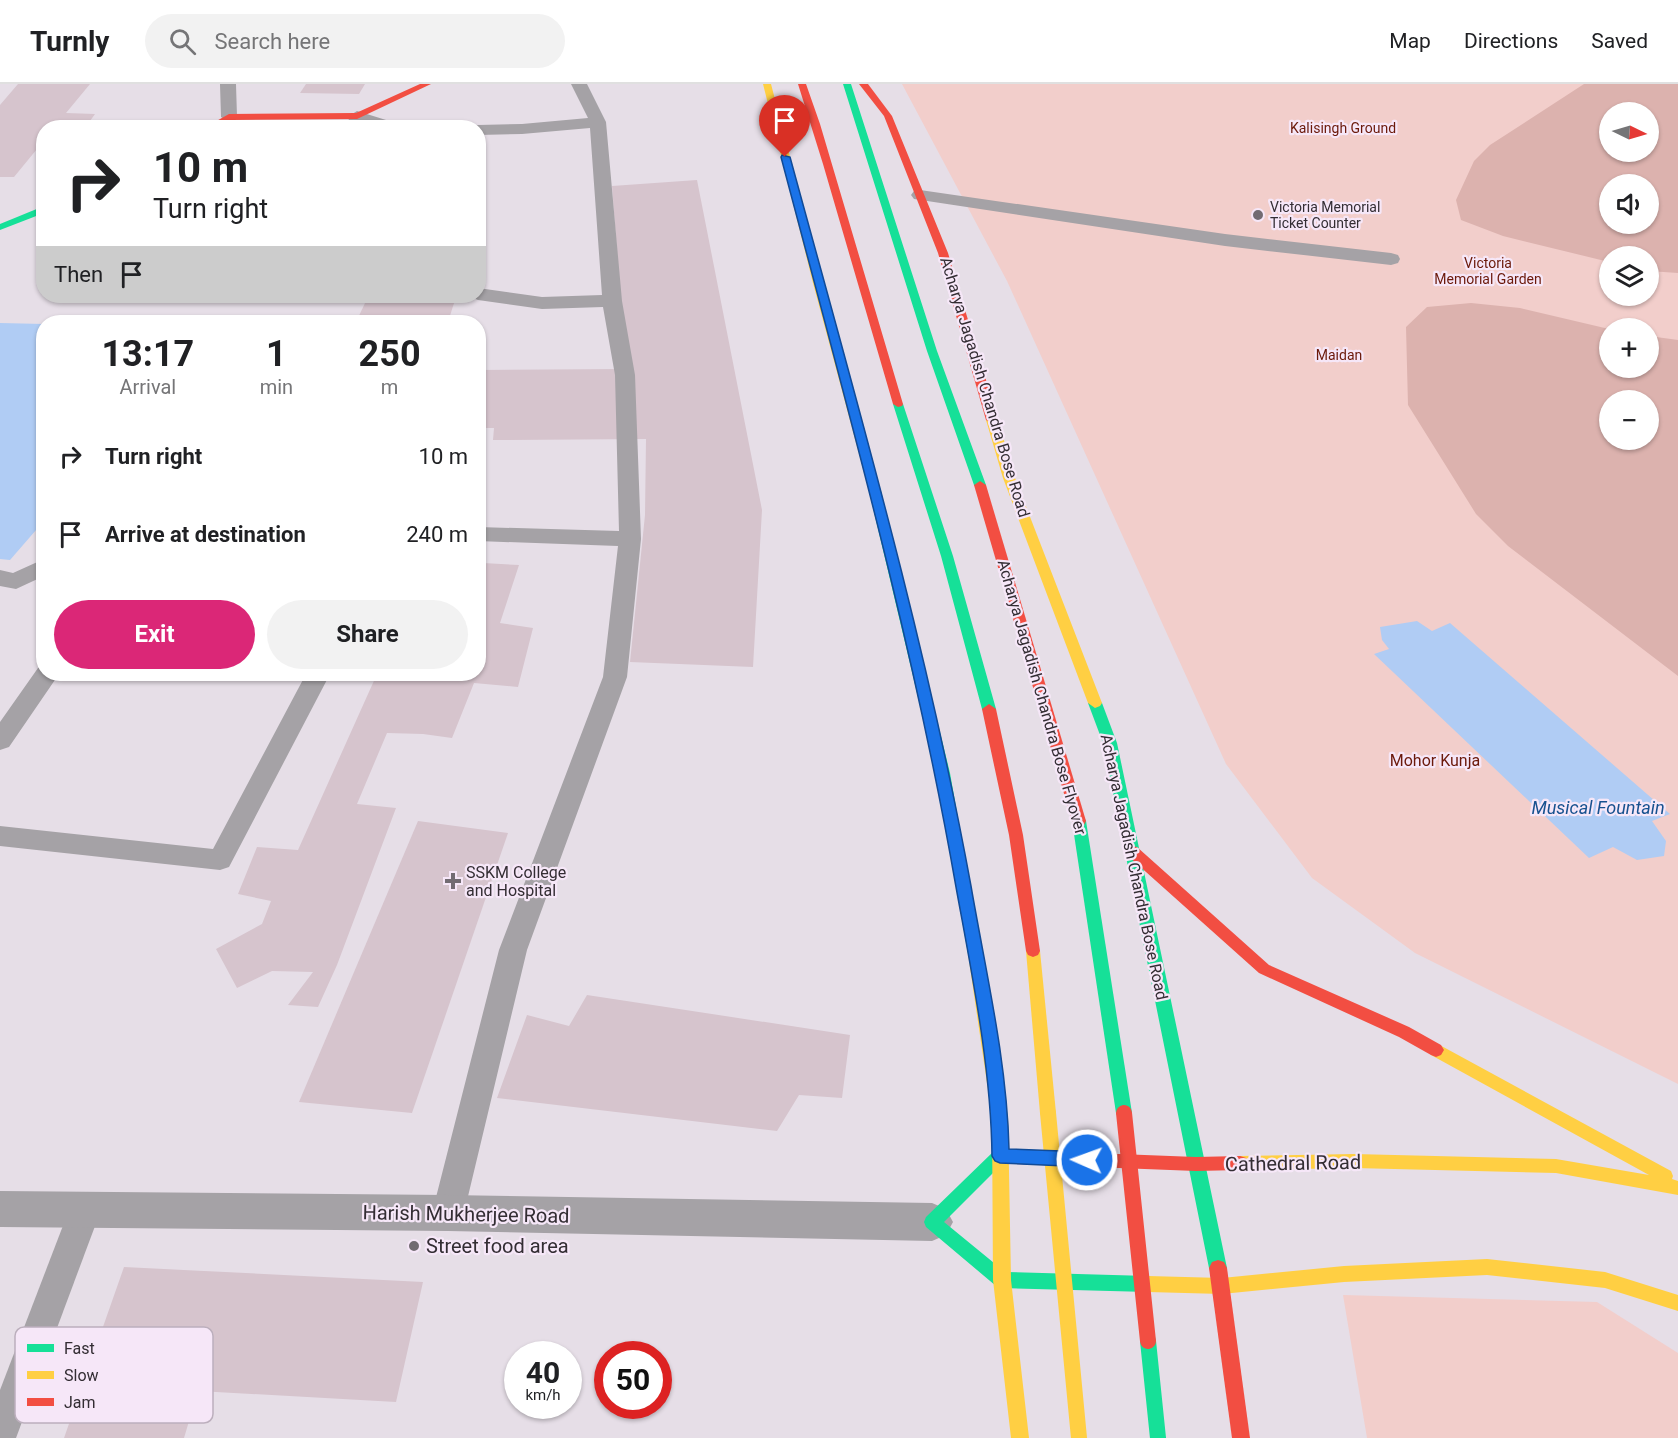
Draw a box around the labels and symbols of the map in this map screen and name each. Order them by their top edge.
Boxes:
pin [759,95,810,157]
north arrow [1599,102,1659,162]
park label: Kalisingh Ground [1290,120,1396,136]
place label: Victoria Memorial Ticket Counter [1270,199,1380,231]
marker: Victoria Memorial Ticket Counter [1251,208,1265,222]
street label: Acharya Jagadish Chandra Bose Road [936,255,1034,519]
park label: Victoria Memorial Garden [1434,255,1542,287]
park label: Maidan [1316,347,1362,363]
street label: Acharya Jagadish Chandra Bose Flyover [994,557,1091,837]
street label: Acharya Jagadish Chandra Bose Road [1097,732,1171,1002]
park label: Mohor Kunja [1390,751,1480,770]
water label: Musical Fountain [1531,797,1665,818]
place label: SSKM College and Hospital [466,863,566,900]
marker: SSKM College and Hospital [444,872,462,890]
position arrow [1055,1128,1119,1192]
street label: Cathedral Road [1225,1150,1361,1176]
street label: Harish Mukherjee Road [362,1200,570,1228]
place label: Street food area [426,1234,569,1258]
marker: Street food area [407,1239,421,1253]
legend [15,1327,213,1423]
text: Fast [64,1339,95,1358]
speed limit sign: 50 [594,1341,672,1419]
text: Slow [64,1366,99,1385]
text: Jam [64,1393,96,1412]

